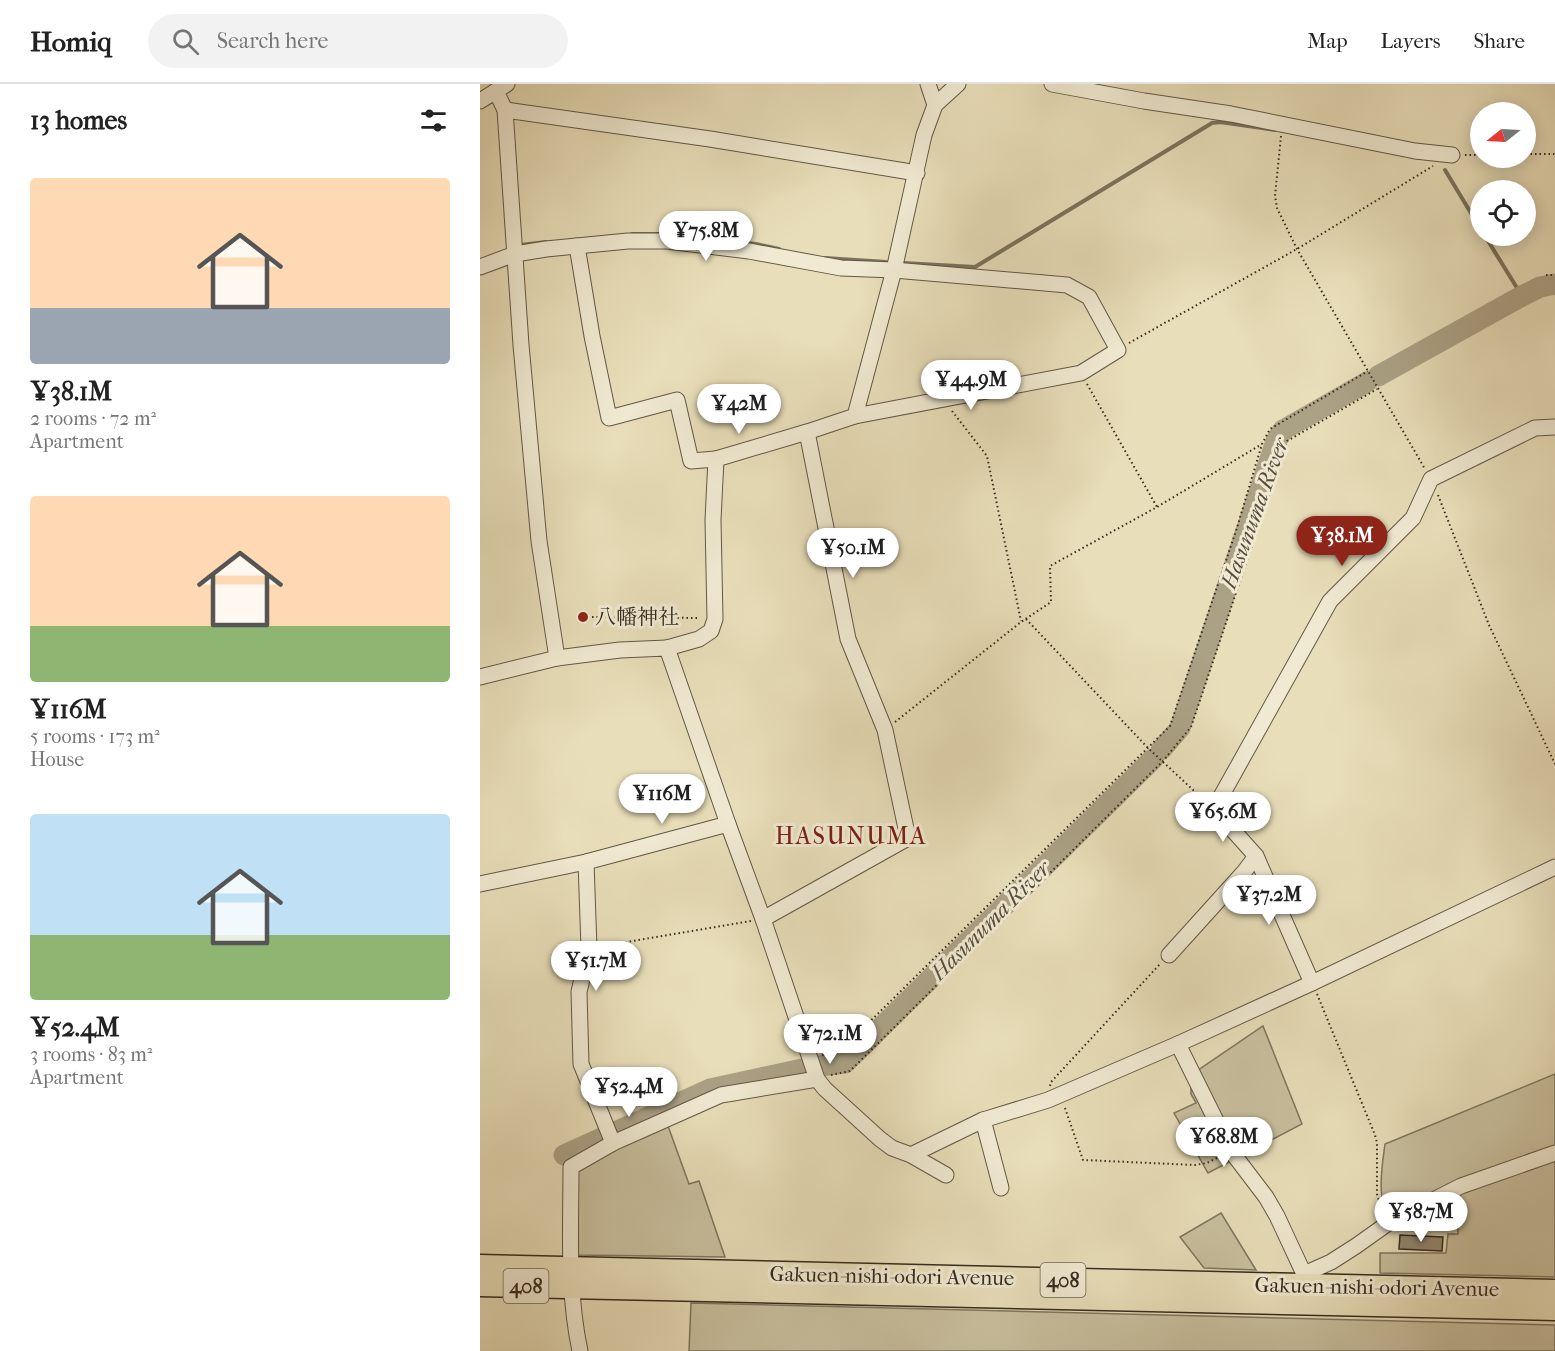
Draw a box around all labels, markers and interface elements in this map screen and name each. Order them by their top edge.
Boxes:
search box [148,14,568,68]
text: Homiq [30,25,112,58]
icon: search [169,25,202,58]
text: Search here [217,28,328,54]
text: Map [1307,29,1348,53]
text: Layers [1381,29,1440,53]
text: Share [1473,29,1525,53]
north arrow [1470,102,1536,168]
map controls [1470,102,1536,246]
icon: filters [417,104,450,137]
text: 13 homes [30,105,127,136]
button: locate [1470,180,1536,246]
pin: ¥75.8M [657,211,755,262]
icon: home [186,217,294,325]
text: ¥75.8M [673,219,739,242]
pin: ¥44.9M [922,360,1020,411]
text: ¥44.9M [935,368,1007,391]
text: ¥38.1M [30,376,112,407]
pin: ¥42M [703,384,775,435]
text: ¥42M [711,392,767,415]
text: 2 rooms · 72 m² [30,407,156,430]
text: Apartment [30,430,124,453]
water label: Hasunuma River [1215,433,1295,593]
pin: ¥38.1M [1293,516,1391,567]
text: ¥38.1M [1310,524,1374,547]
pin: ¥50.1M [804,528,902,579]
icon: home [186,535,294,643]
text: ¥50.1M [821,536,885,559]
place label: 八幡神社 [595,605,679,629]
marker: 八幡神社 [576,610,590,624]
text: ¥116M [30,694,107,725]
text: 5 rooms · 173 m² [30,725,160,748]
text: House [30,748,84,771]
pin: ¥116M [620,774,704,825]
text: ¥116M [633,782,691,805]
pin: ¥65.6M [1174,792,1272,843]
text: ¥65.6M [1189,800,1257,823]
district label: HASUNUMA [775,822,927,850]
icon: home [186,853,294,961]
water label: Hasunuma River [925,854,1057,987]
pin: ¥37.2M [1220,875,1318,926]
text: ¥37.2M [1236,883,1302,906]
pin: ¥51.7M [547,941,645,992]
text: ¥51.7M [565,949,627,972]
text: ¥52.4M [30,1012,120,1043]
pin: ¥72.1M [781,1014,879,1065]
text: ¥72.1M [798,1022,862,1045]
text: 3 rooms · 83 m² [30,1043,153,1066]
text: Apartment [30,1066,124,1089]
pin: ¥52.4M [580,1067,678,1118]
text: ¥52.4M [595,1075,663,1098]
pin: ¥68.8M [1175,1117,1273,1168]
text: ¥68.8M [1190,1125,1258,1148]
pin: ¥58.7M [1372,1192,1470,1243]
text: ¥58.7M [1389,1200,1453,1223]
street label: Gakuen-nishi-odori Avenue [769,1262,1015,1290]
road number: 408 [1040,1263,1086,1297]
road number: 408 [504,1269,548,1303]
street label: Gakuen-nishi-odori Avenue [1254,1273,1500,1301]

